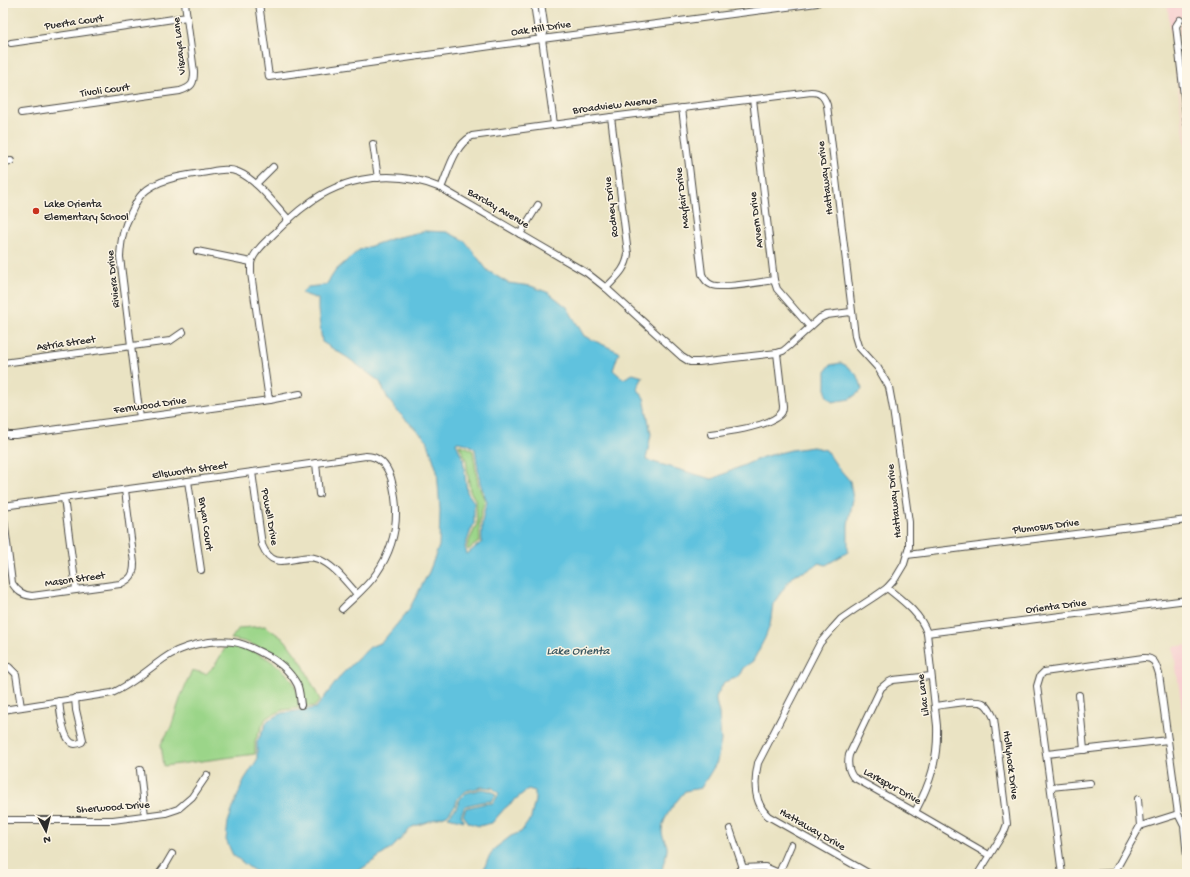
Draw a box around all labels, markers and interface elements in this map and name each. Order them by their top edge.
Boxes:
street label: Puerta Court [43,13,106,33]
street label: Viscaya Lane [171,16,189,76]
street label: Oak Hill Drive [510,19,572,39]
street label: Tivoli Court [79,81,132,101]
street label: Broadview Avenue [571,95,658,117]
street label: Hattaway Drive [815,140,836,216]
street label: Mayfair Drive [672,166,693,229]
street label: Rodney Drive [602,176,622,238]
street label: Barclay Avenue [464,186,531,232]
street label: Arvern Drive [748,191,766,249]
place label: Lake Orienta Elementary School [44,199,129,224]
marker: Lake Orienta Elementary School [31,206,41,216]
street label: Riviera Drive [105,249,123,308]
street label: Astria Street [36,334,98,354]
street label: Fernwood Drive [112,395,187,417]
street label: Ellsworth Street [151,460,230,482]
street label: Hattaway Drive [885,463,905,538]
street label: Powell Drive [258,487,280,547]
street label: Bryan Court [195,495,215,553]
street label: Plumosus Drive [1011,517,1080,537]
street label: Mason Street [44,570,107,590]
street label: Orienta Drive [1025,597,1087,617]
water label: Lake Orienta [547,645,611,659]
street label: Lilac Lane [915,673,933,717]
street label: Hollyhock Drive [1000,730,1020,800]
street label: Larkspur Drive [861,766,923,808]
street label: Sherwood Drive [76,799,150,817]
street label: Hattaway Drive [777,806,847,854]
north arrow [26,811,66,851]
text: N [43,833,51,845]

